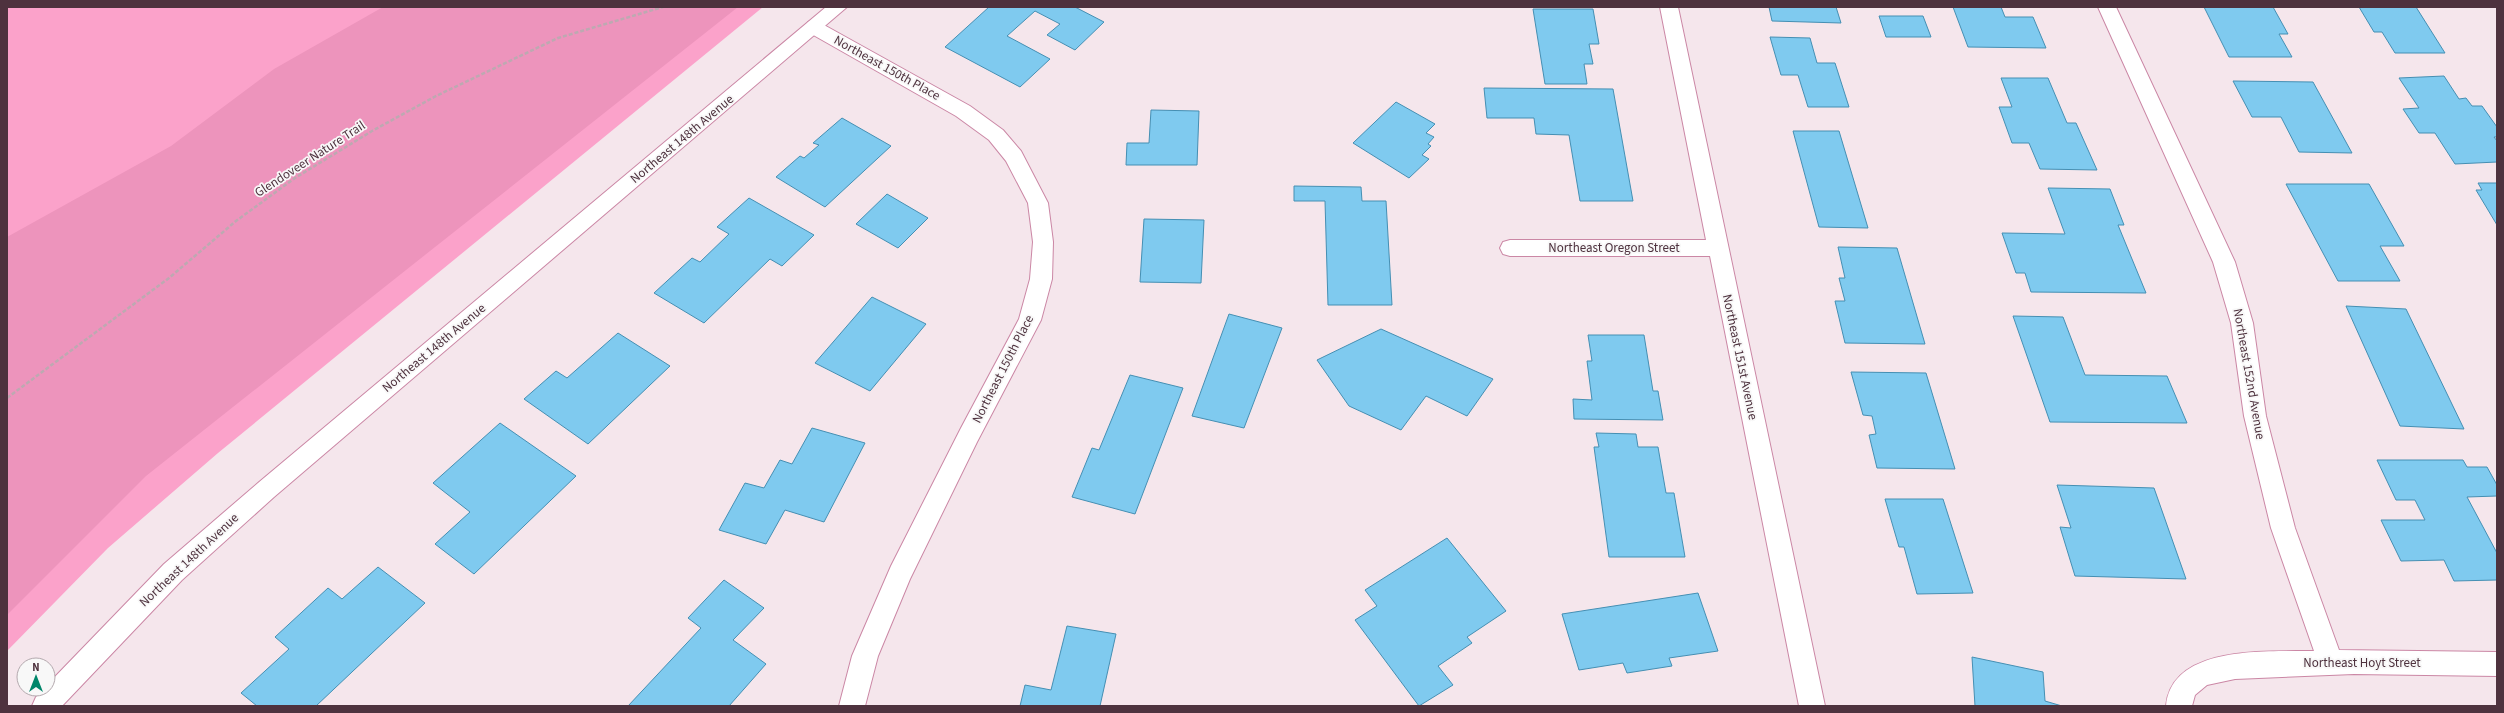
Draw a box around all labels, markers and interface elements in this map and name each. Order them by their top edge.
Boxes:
street label: Northeast 150th Place [831,31,943,105]
street label: Northeast 148th Avenue [626,90,738,188]
street label: Glendoveer Nature Trail [251,116,369,202]
street label: Northeast Oregon Street [1548,239,1680,257]
street label: Northeast 151st Avenue [1718,292,1762,422]
street label: Northeast 148th Avenue [378,299,490,397]
street label: Northeast 152nd Avenue [2229,307,2269,441]
street label: Northeast 150th Place [968,312,1038,426]
street label: Northeast 148th Avenue [135,509,243,611]
street label: Northeast Hoyt Street [2303,654,2421,672]
north arrow [16,657,56,697]
text: N [32,660,40,675]

